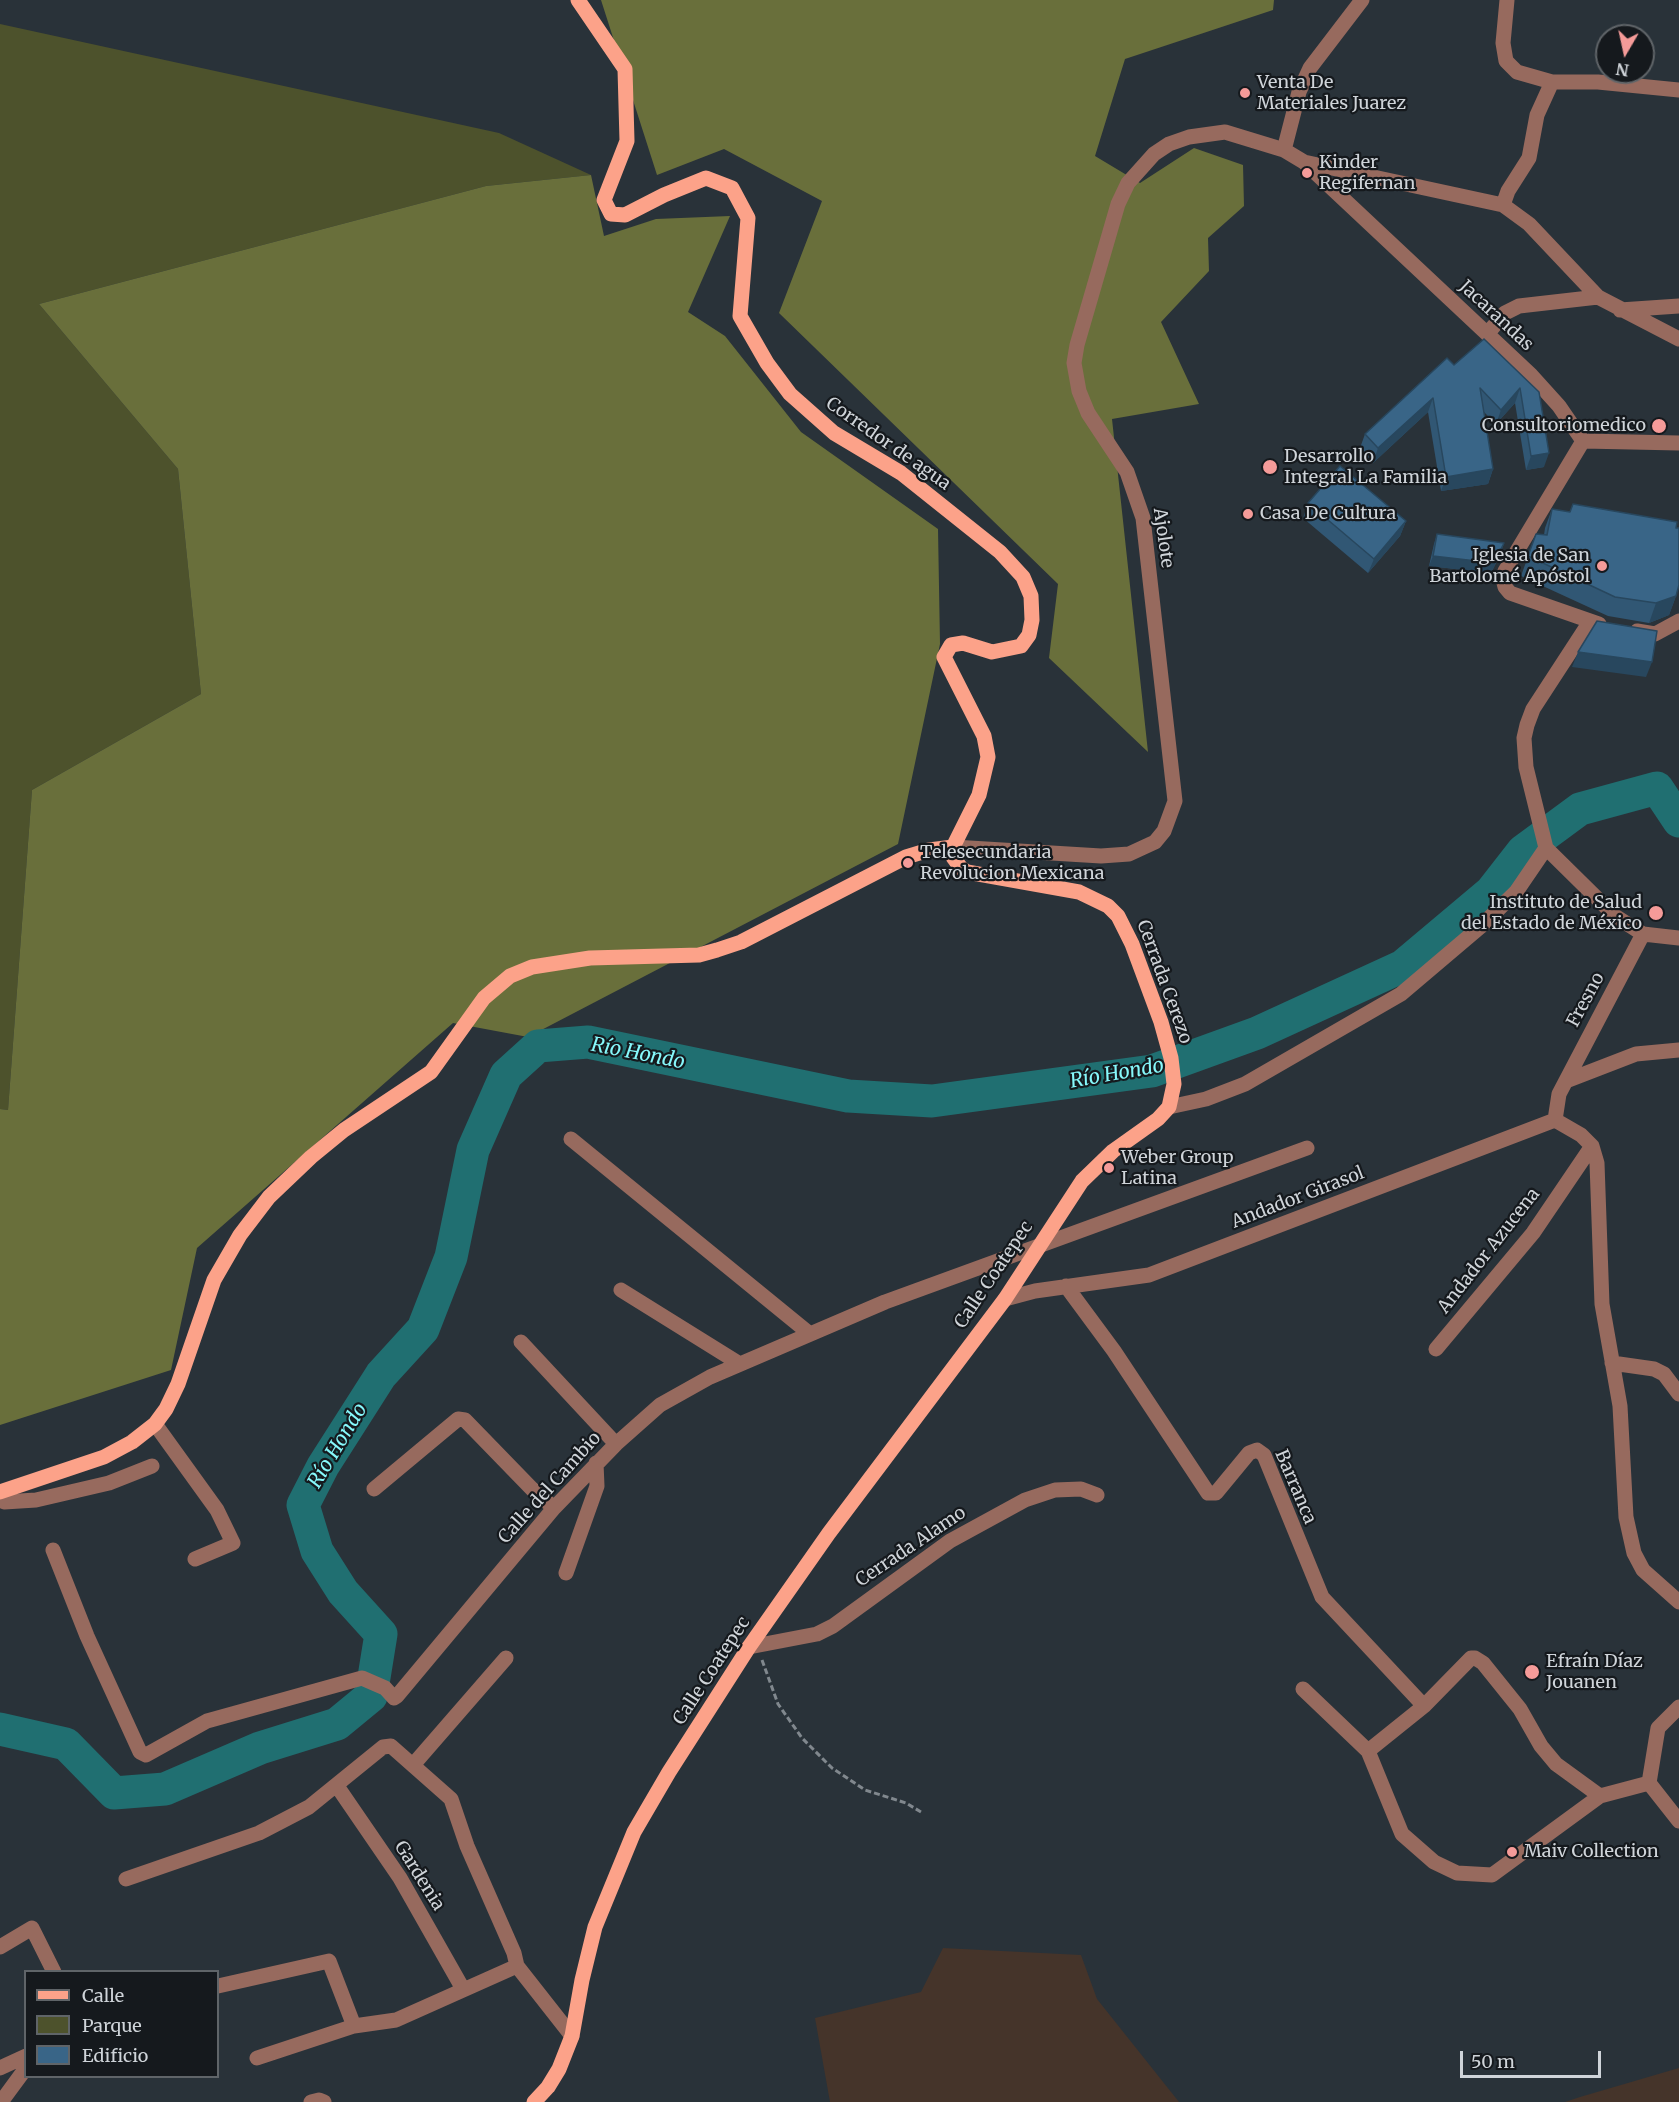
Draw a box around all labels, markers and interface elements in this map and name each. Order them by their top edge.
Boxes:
north arrow [1595,24,1655,84]
text: N [1615,59,1630,81]
place label: Venta De Materiales Juarez [1257,72,1406,115]
marker: Venta De Materiales Juarez [1238,86,1252,100]
place label: Kinder Regifernan [1319,152,1415,195]
marker: Kinder Regifernan [1300,166,1314,180]
street label: Jacarandas [1454,276,1538,356]
street label: Corredor de agua [821,393,955,495]
place label: Consultoriomedico [1482,415,1646,437]
marker: Consultoriomedico [1650,417,1668,435]
place label: Desarrollo Integral La Familia [1284,446,1447,488]
marker: Desarrollo Integral La Familia [1261,458,1279,476]
place label: Casa De Cultura [1260,503,1396,525]
street label: Ajolote [1148,507,1178,569]
marker: Casa De Cultura [1241,507,1255,521]
place label: Iglesia de San Bartolomé Apóstol [1429,545,1590,588]
marker: Iglesia de San Bartolomé Apóstol [1595,559,1609,573]
place label: Telesecundaria Revolucion Mexicana [920,842,1104,884]
marker: Telesecundaria Revolucion Mexicana [901,856,915,870]
place label: Instituto de Salud del Estado de México [1461,892,1642,934]
marker: Instituto de Salud del Estado de México [1647,904,1665,922]
street label: Cerrada Cerezo [1132,917,1196,1047]
street label: Fresno [1563,969,1609,1031]
water label: Río Hondo [589,1033,687,1075]
water label: Río Hondo [1068,1054,1166,1094]
place label: Weber Group Latina [1121,1147,1233,1190]
marker: Weber Group Latina [1102,1161,1116,1175]
street label: Andador Girasol [1229,1163,1367,1233]
street label: Andador Azucena [1433,1184,1545,1318]
street label: Calle Coatepec [950,1217,1038,1333]
water label: Río Hondo [303,1399,373,1493]
street label: Calle del Cambio [494,1428,606,1548]
street label: Barranca [1270,1447,1320,1527]
street label: Cerrada Alamo [852,1502,970,1592]
street label: Calle Coatepec [669,1613,755,1729]
place label: Efraín Díaz Jouanen [1546,1651,1643,1694]
marker: Efraín Díaz Jouanen [1523,1663,1541,1681]
street label: Gardenia [389,1837,449,1915]
place label: Maiv Collection [1524,1841,1659,1863]
marker: Maiv Collection [1505,1845,1519,1859]
legend [24,1970,219,2078]
text: Calle [82,1984,124,2007]
text: Parque [82,2014,142,2037]
scale bar [1463,2039,1604,2077]
text: Edificio [82,2044,148,2067]
text: 50 m [1471,2050,1515,2073]

